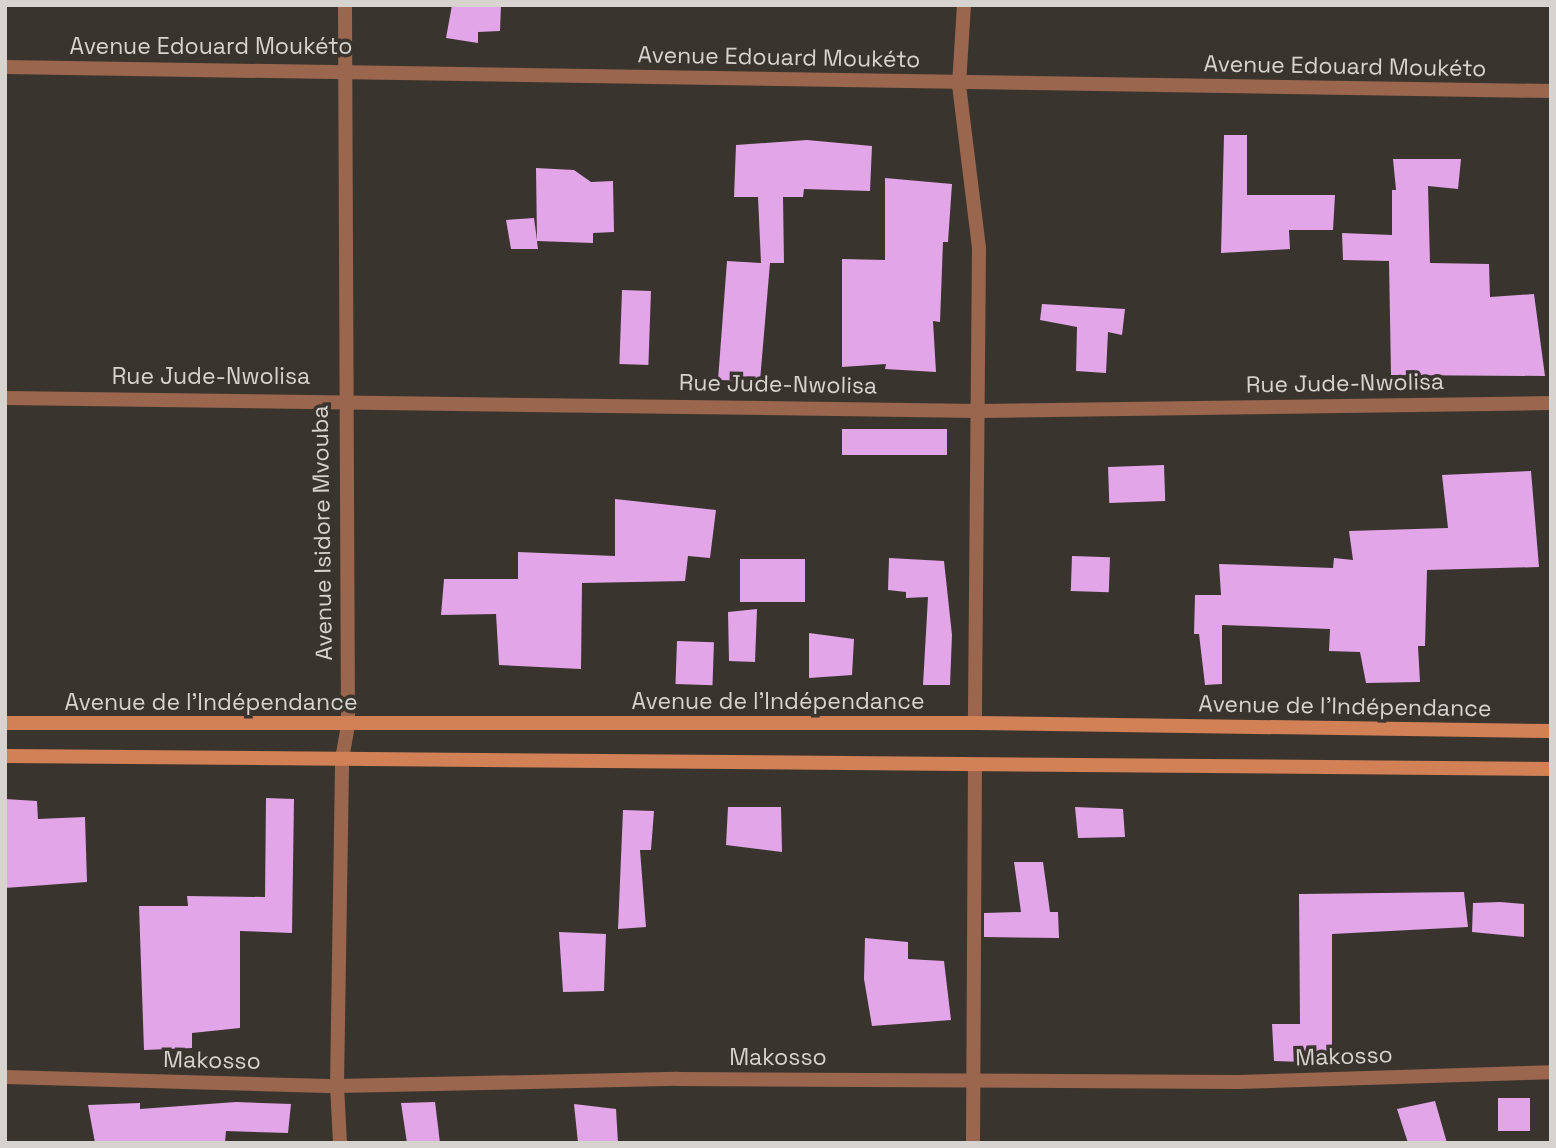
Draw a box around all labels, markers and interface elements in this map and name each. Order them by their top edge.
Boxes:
street label: Avenue Edouard Moukéto [70,32,352,60]
street label: Avenue Edouard Moukéto [637,41,921,73]
street label: Avenue Edouard Moukéto [1203,50,1487,82]
street label: Rue Jude-Nwolisa [112,362,310,390]
street label: Rue Jude-Nwolisa [1246,367,1444,399]
street label: Rue Jude-Nwolisa [679,368,877,400]
street label: Avenue Isidore Mvouba [306,405,338,661]
street label: Avenue de l'Indépendance [631,687,925,715]
street label: Avenue de l'Indépendance [64,688,358,716]
street label: Avenue de l'Indépendance [1198,690,1492,722]
street label: Makosso [1295,1041,1393,1071]
street label: Makosso [729,1043,827,1071]
street label: Makosso [163,1045,261,1075]

